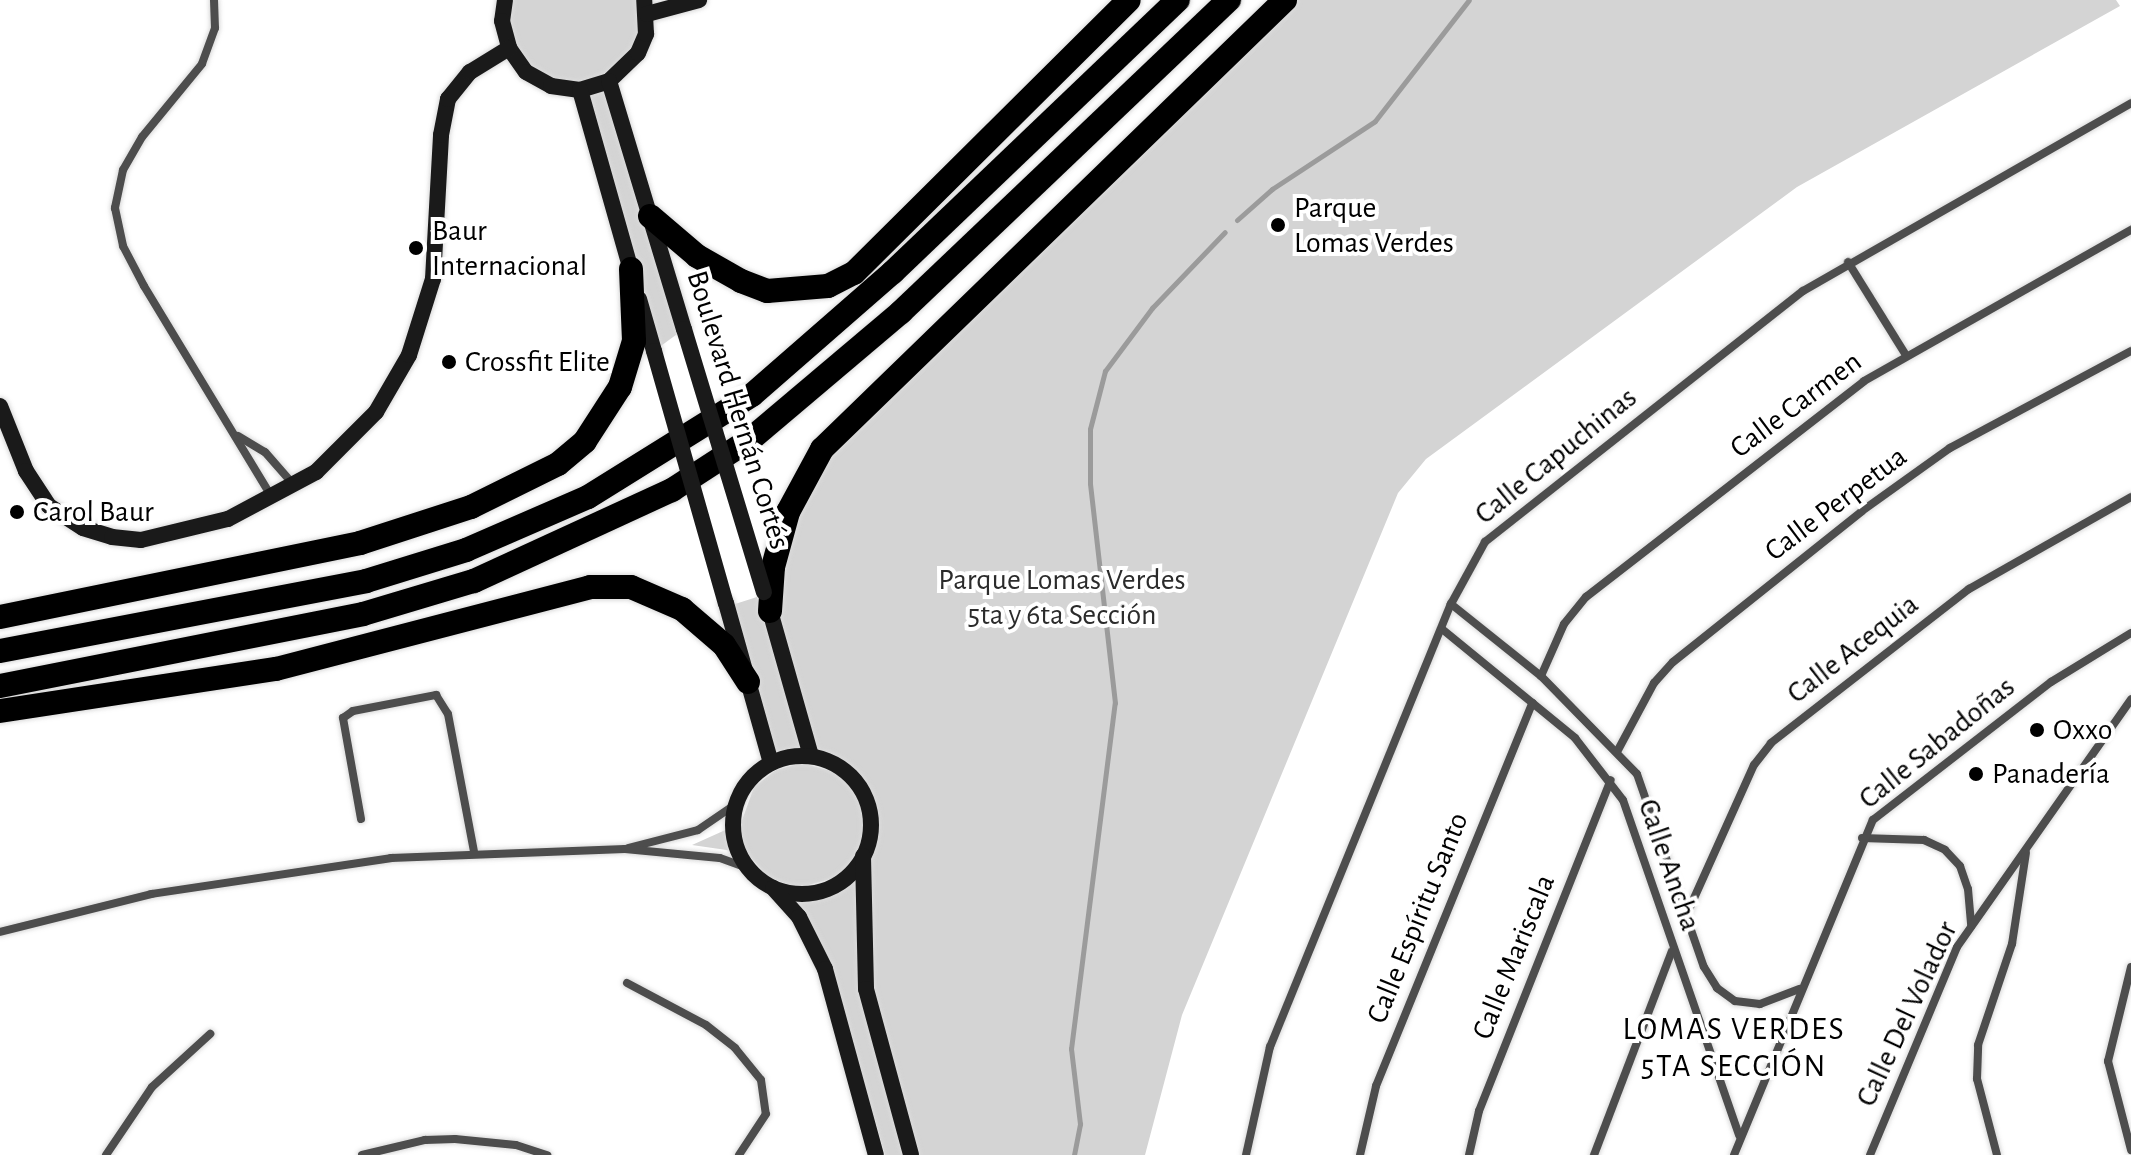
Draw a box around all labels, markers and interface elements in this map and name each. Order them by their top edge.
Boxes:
place label: Parque Lomas Verdes [1294,190,1454,260]
place label: Baur Internacional [432,213,587,284]
marker: Parque Lomas Verdes [1269,216,1287,234]
marker: Baur Internacional [407,239,425,257]
street label: Boulevard Hernán Cortés [679,266,797,554]
place label: Crossfit Elite [465,344,610,380]
street label: Calle Carmen [1723,344,1869,466]
marker: Crossfit Elite [440,353,458,371]
street label: Calle Capuchinas [1468,380,1644,532]
street label: Calle Perpetua [1758,439,1914,569]
place label: Carol Baur [33,494,154,530]
marker: Carol Baur [8,503,26,521]
park label: Parque Lomas Verdes 5ta y 6ta Sección [938,562,1186,632]
street label: Calle Acequia [1780,586,1926,712]
street label: Calle Sabadoñas [1852,669,2022,817]
place label: Oxxo [2053,712,2112,748]
marker: Oxxo [2028,721,2046,739]
place label: Panadería [1992,756,2110,792]
marker: Panadería [1967,765,1985,783]
street label: Calle Ancha [1630,795,1708,935]
street label: Calle Espíritu Santo [1359,807,1477,1029]
street label: Calle Mariscala [1465,869,1563,1045]
street label: Calle Del Volador [1848,916,1966,1112]
district label: LOMAS VERDES 5TA SECCIÓN [1622,1011,1846,1086]

